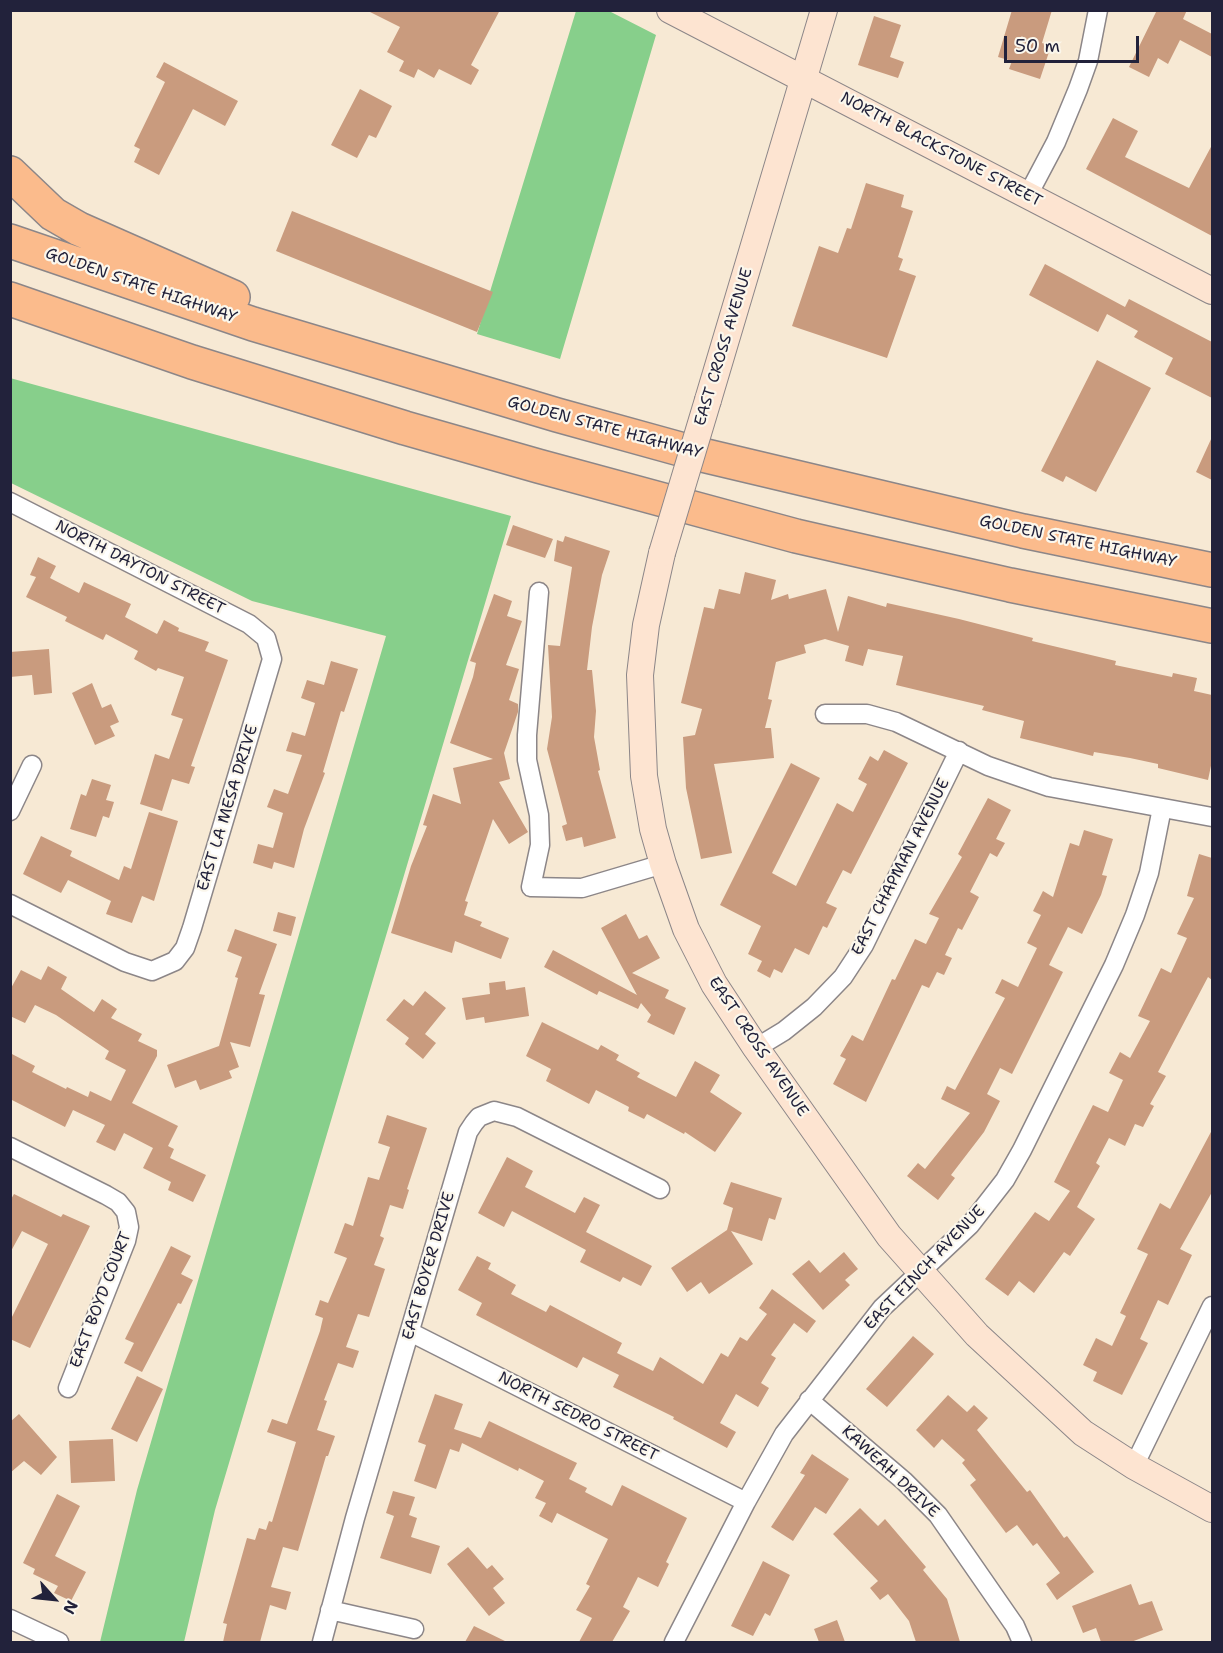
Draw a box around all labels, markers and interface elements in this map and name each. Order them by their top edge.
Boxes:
scale bar [1007,24,1142,62]
text: 50 m [1015,34,1060,58]
street label: NORTH BLACKSTONE STREET [837,89,1045,211]
street label: GOLDEN STATE HIGHWAY [43,244,239,328]
street label: EAST CROSS AVENUE [691,266,757,428]
street label: GOLDEN STATE HIGHWAY [505,393,705,463]
street label: GOLDEN STATE HIGHWAY [978,512,1178,572]
street label: NORTH DAYTON STREET [52,517,228,619]
street label: EAST LA MESA DRIVE [194,723,262,893]
street label: EAST CHAPMAN AVENUE [848,775,954,959]
street label: EAST CROSS AVENUE [704,973,812,1121]
street label: EAST BOYER DRIVE [399,1190,459,1342]
street label: EAST FINCH AVENUE [861,1202,989,1334]
street label: EAST BOYD COURT [66,1229,136,1371]
street label: NORTH SEDRO STREET [495,1368,661,1466]
street label: KAWEAH DRIVE [837,1422,943,1522]
north arrow [24,1569,84,1629]
text: N [58,1597,83,1618]

